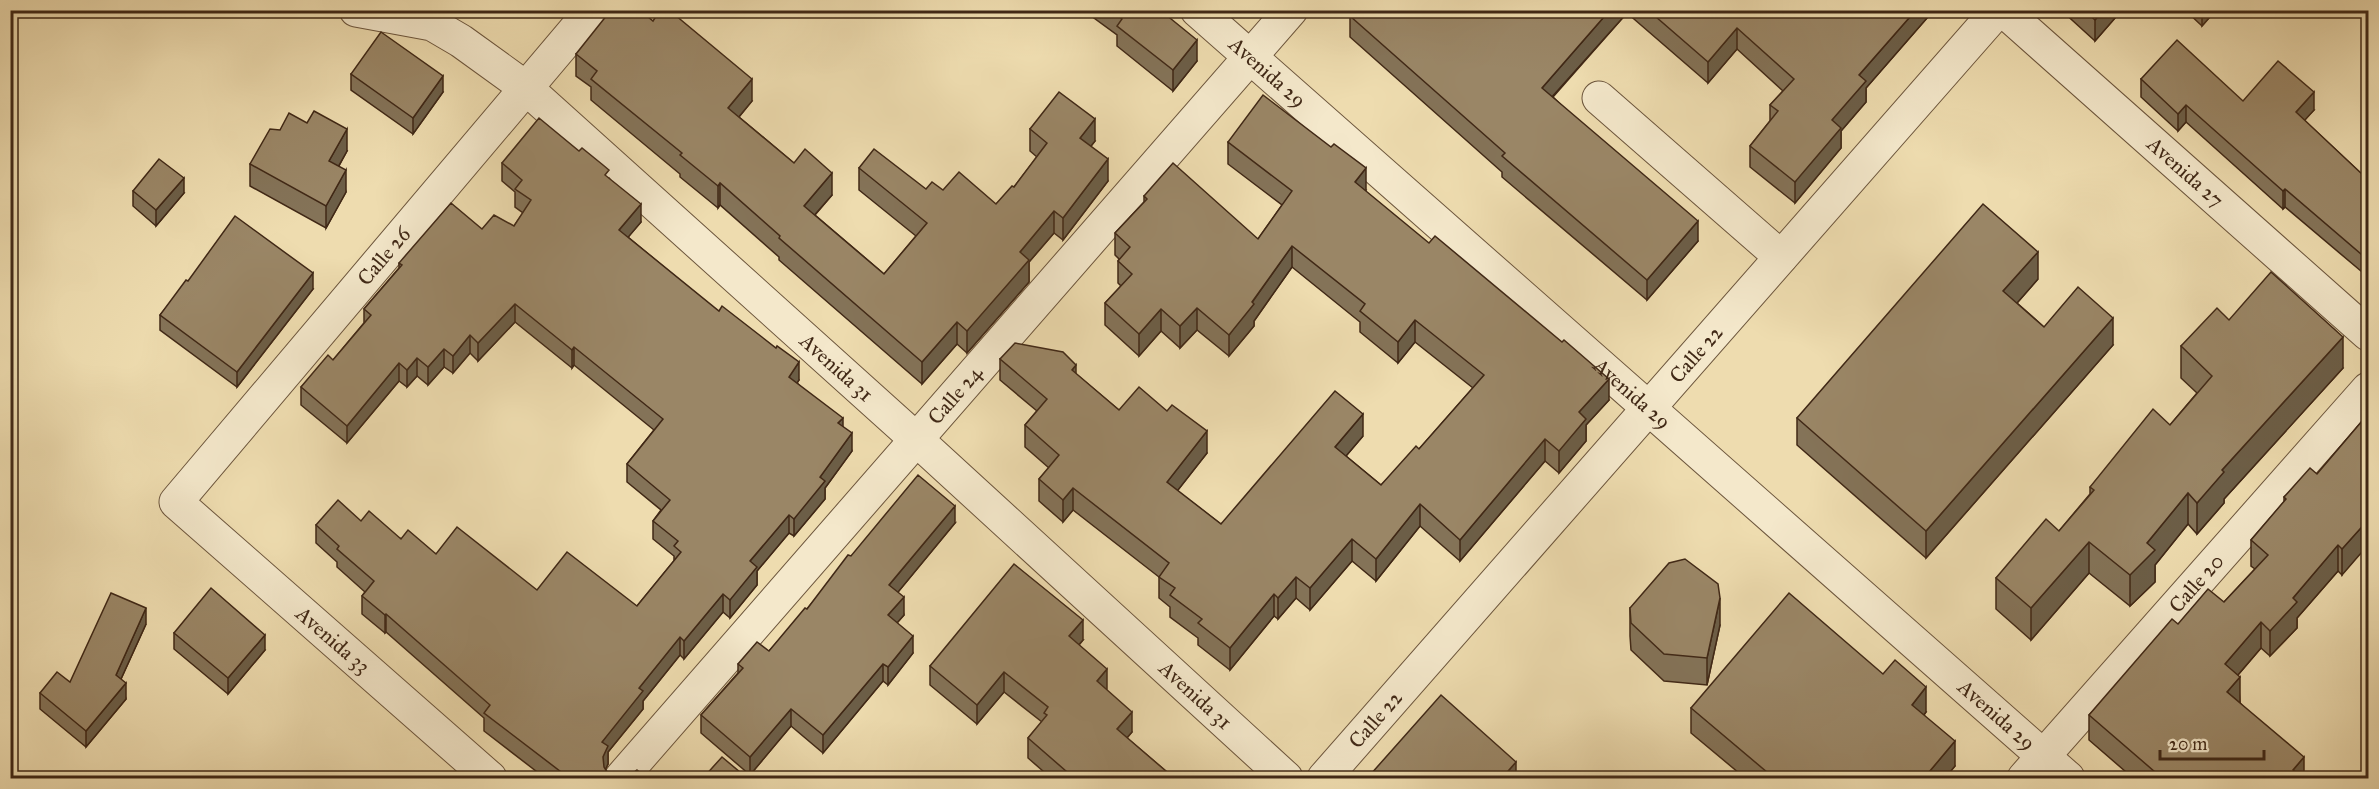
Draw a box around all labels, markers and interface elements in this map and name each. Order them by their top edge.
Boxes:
street label: Avenida 29 [1223,30,1312,113]
street label: Avenida 27 [2141,130,2229,213]
street label: Calle 26 [352,221,417,291]
street label: Calle 22 [1664,319,1729,388]
street label: Avenida 31 [794,327,879,407]
street label: Avenida 29 [1587,352,1676,435]
street label: Calle 24 [922,359,989,430]
street label: Calle 20 [2163,548,2229,618]
street label: Avenida 33 [290,600,375,679]
street label: Avenida 31 [1153,655,1237,735]
street label: Avenida 29 [1952,673,2041,756]
street label: Calle 22 [1343,685,1408,754]
scale bar [2160,723,2264,761]
text: 20 m [2169,733,2207,755]

